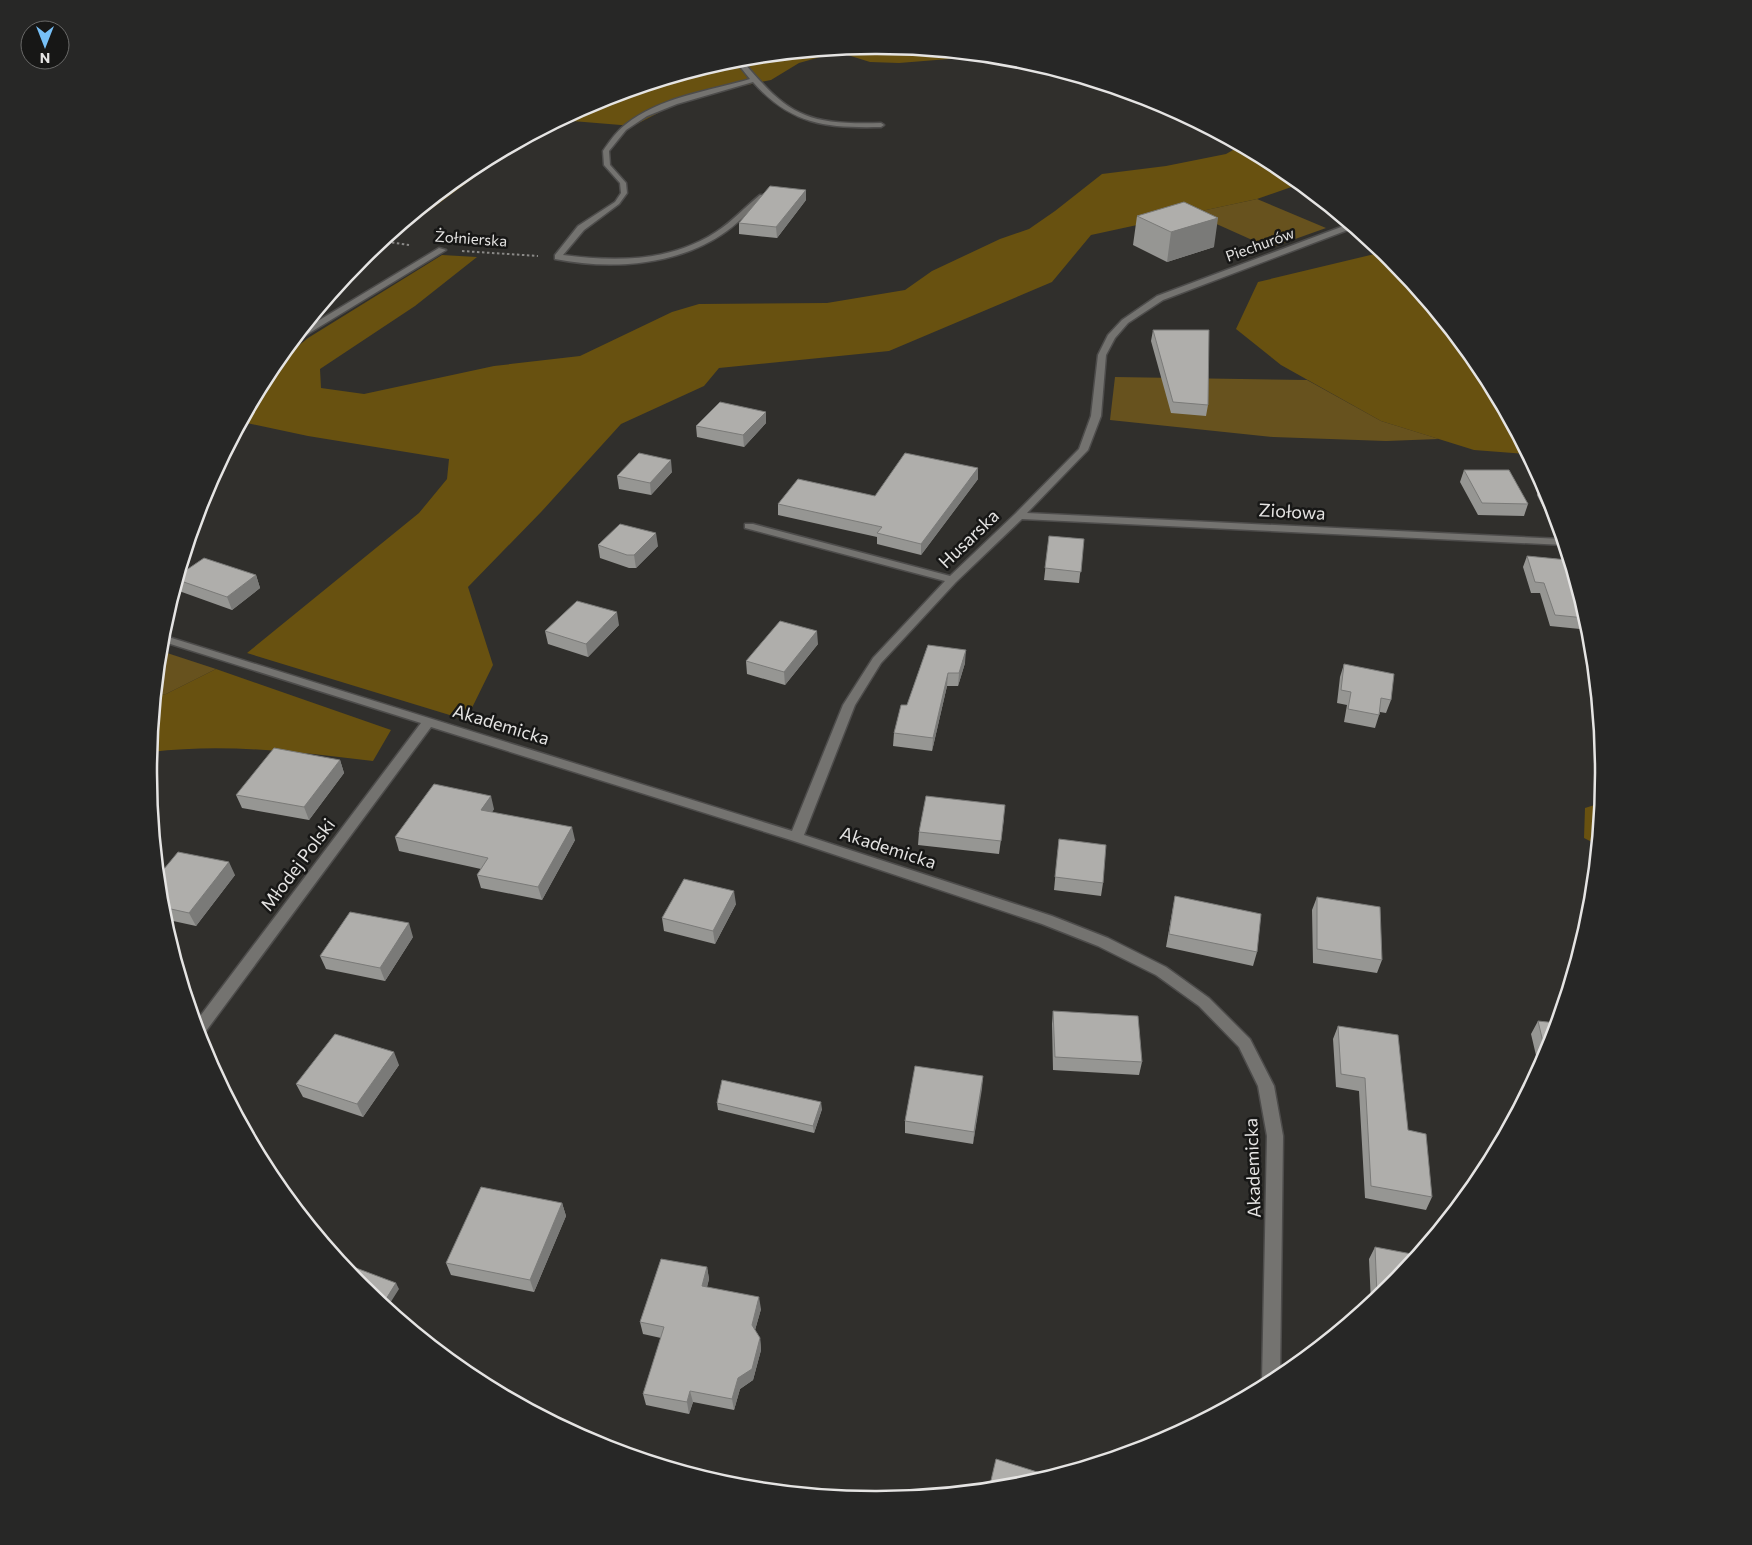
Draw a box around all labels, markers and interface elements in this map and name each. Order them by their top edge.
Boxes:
north arrow [20,20,70,70]
text: N [40,50,50,67]
street label: Piechurów [1223,223,1297,265]
street label: Żołnierska [434,226,508,250]
street label: Ziołowa [1258,498,1326,524]
street label: Husarska [934,504,1003,572]
street label: Akademicka [450,699,552,749]
street label: Młodej Polski [255,814,339,915]
street label: Akademicka [837,821,939,873]
street label: Akademicka [1239,1118,1265,1218]

